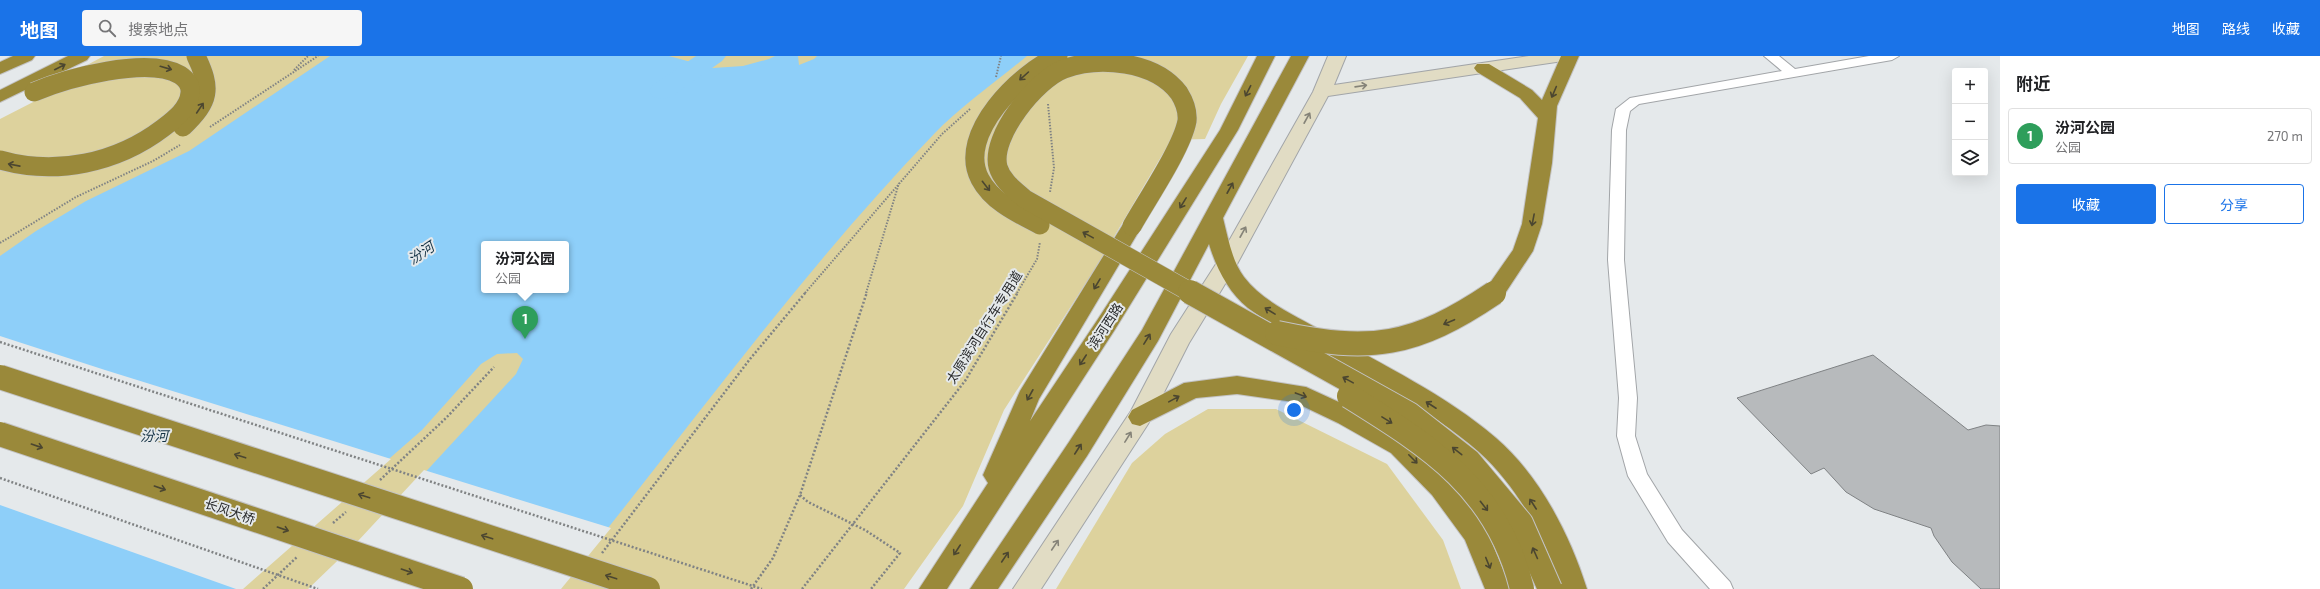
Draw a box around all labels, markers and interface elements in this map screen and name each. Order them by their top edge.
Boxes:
search box [82,10,362,46]
icon: search [96,17,118,39]
text: 地图 [20,18,58,41]
text: 搜索地点 [128,20,188,38]
text: 地图 [2172,20,2200,37]
text: 路线 [2222,20,2250,37]
text: 收藏 [2272,20,2300,37]
one-way arrow [54,63,66,70]
one-way arrow [159,65,172,72]
map controls [1952,68,1988,176]
button: + [1952,68,1988,104]
one-way arrow [1019,71,1030,80]
text: 附近 [2016,73,2050,93]
one-way arrow [1354,82,1367,90]
one-way arrow [1244,85,1251,97]
one-way arrow [1550,85,1558,97]
one-way arrow [196,103,204,114]
button: − [1952,104,1988,140]
one-way arrow [1304,112,1312,124]
text: 汾河公园 [2055,118,2115,136]
text: 1 [2027,128,2033,144]
text: 270 m [2267,128,2303,144]
text: 公园 [2055,139,2081,155]
button: layers [1952,140,1988,176]
one-way arrow [7,160,20,168]
one-way arrow [982,180,990,191]
one-way arrow [1226,182,1234,194]
button: 收藏 [2016,184,2156,224]
button: 分享 [2164,184,2304,224]
one-way arrow [1178,197,1186,209]
one-way arrow [1528,213,1536,226]
one-way arrow [1240,226,1248,238]
one-way arrow [1082,230,1094,238]
water label: 汾河 [404,236,440,267]
popup [481,241,569,293]
text: 汾河公园 [495,249,555,267]
street label: 太原滨河自行车专用道 [943,268,1025,386]
text: 公园 [495,270,521,286]
one-way arrow [1092,278,1100,290]
street label: 滨河西路 [1084,300,1126,352]
pin: 1 [512,306,538,339]
one-way arrow [1264,307,1276,315]
one-way arrow [1444,318,1456,326]
one-way arrow [1143,334,1151,345]
one-way arrow [1079,354,1087,365]
one-way arrow [1342,376,1354,384]
one-way arrow [1025,389,1033,401]
one-way arrow [1294,392,1307,399]
one-way arrow [1168,394,1180,402]
your location [1284,400,1304,420]
one-way arrow [1426,401,1437,409]
one-way arrow [1381,417,1393,425]
water label: 汾河 [140,427,171,444]
one-way arrow [1124,431,1132,443]
one-way arrow [31,443,43,451]
one-way arrow [1074,444,1082,455]
one-way arrow [1451,447,1462,456]
one-way arrow [234,452,247,459]
one-way arrow [1408,454,1418,464]
one-way arrow [154,485,167,492]
one-way arrow [357,492,370,499]
street label: 长风大桥 [203,495,257,527]
one-way arrow [1529,498,1537,510]
one-way arrow [1480,500,1488,511]
one-way arrow [277,526,289,534]
one-way arrow [481,532,493,540]
one-way arrow [1051,540,1059,551]
one-way arrow [953,545,962,556]
one-way arrow [1530,548,1538,560]
one-way arrow [1001,552,1009,563]
one-way arrow [1484,557,1492,569]
one-way arrow [400,568,413,575]
one-way arrow [604,573,617,580]

